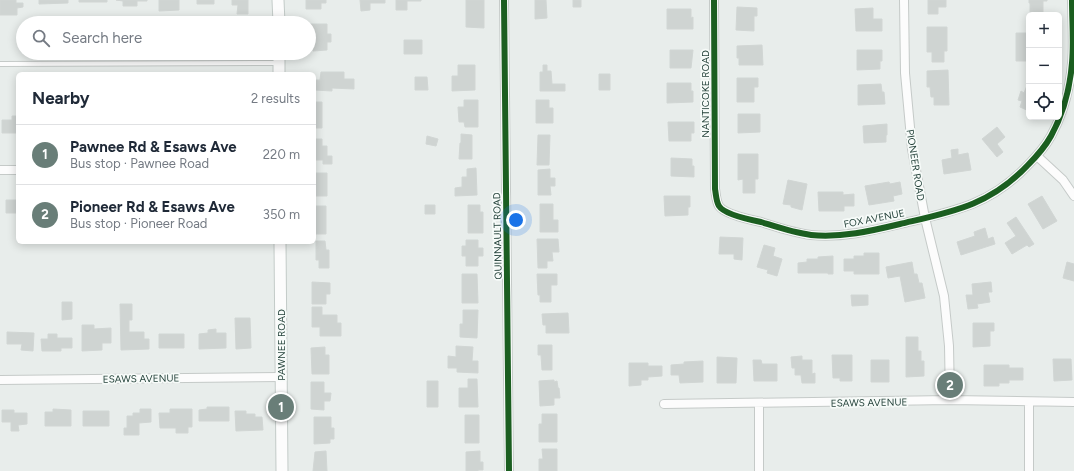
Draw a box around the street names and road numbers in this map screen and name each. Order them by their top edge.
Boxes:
street label: NANTICOKE ROAD [699,50,712,138]
street label: PIONEER ROAD [903,128,928,202]
street label: QUINNAULT ROAD [490,192,505,280]
street label: FOX AVENUE [843,206,906,231]
street label: PAWNEE ROAD [275,309,288,381]
street label: ESAWS AVENUE [103,371,180,386]
street label: ESAWS AVENUE [831,395,908,410]

